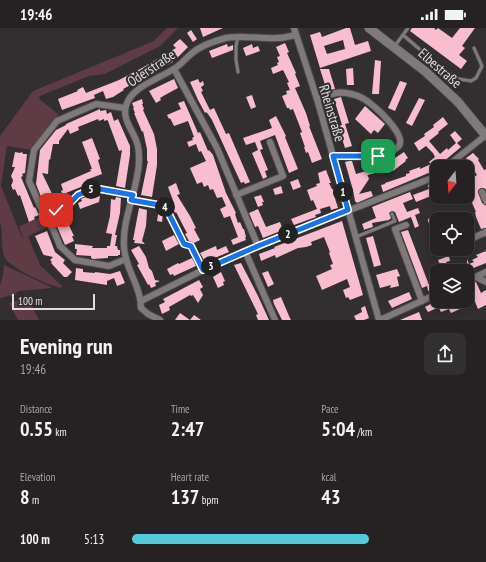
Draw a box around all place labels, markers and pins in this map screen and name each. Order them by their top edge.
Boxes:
pin [361,139,395,173]
pin: 5 [81,179,101,199]
pin: 1 [333,182,353,202]
pin [39,193,73,227]
pin: 4 [155,197,175,217]
pin: 2 [278,224,298,244]
pin: 3 [201,256,221,276]

